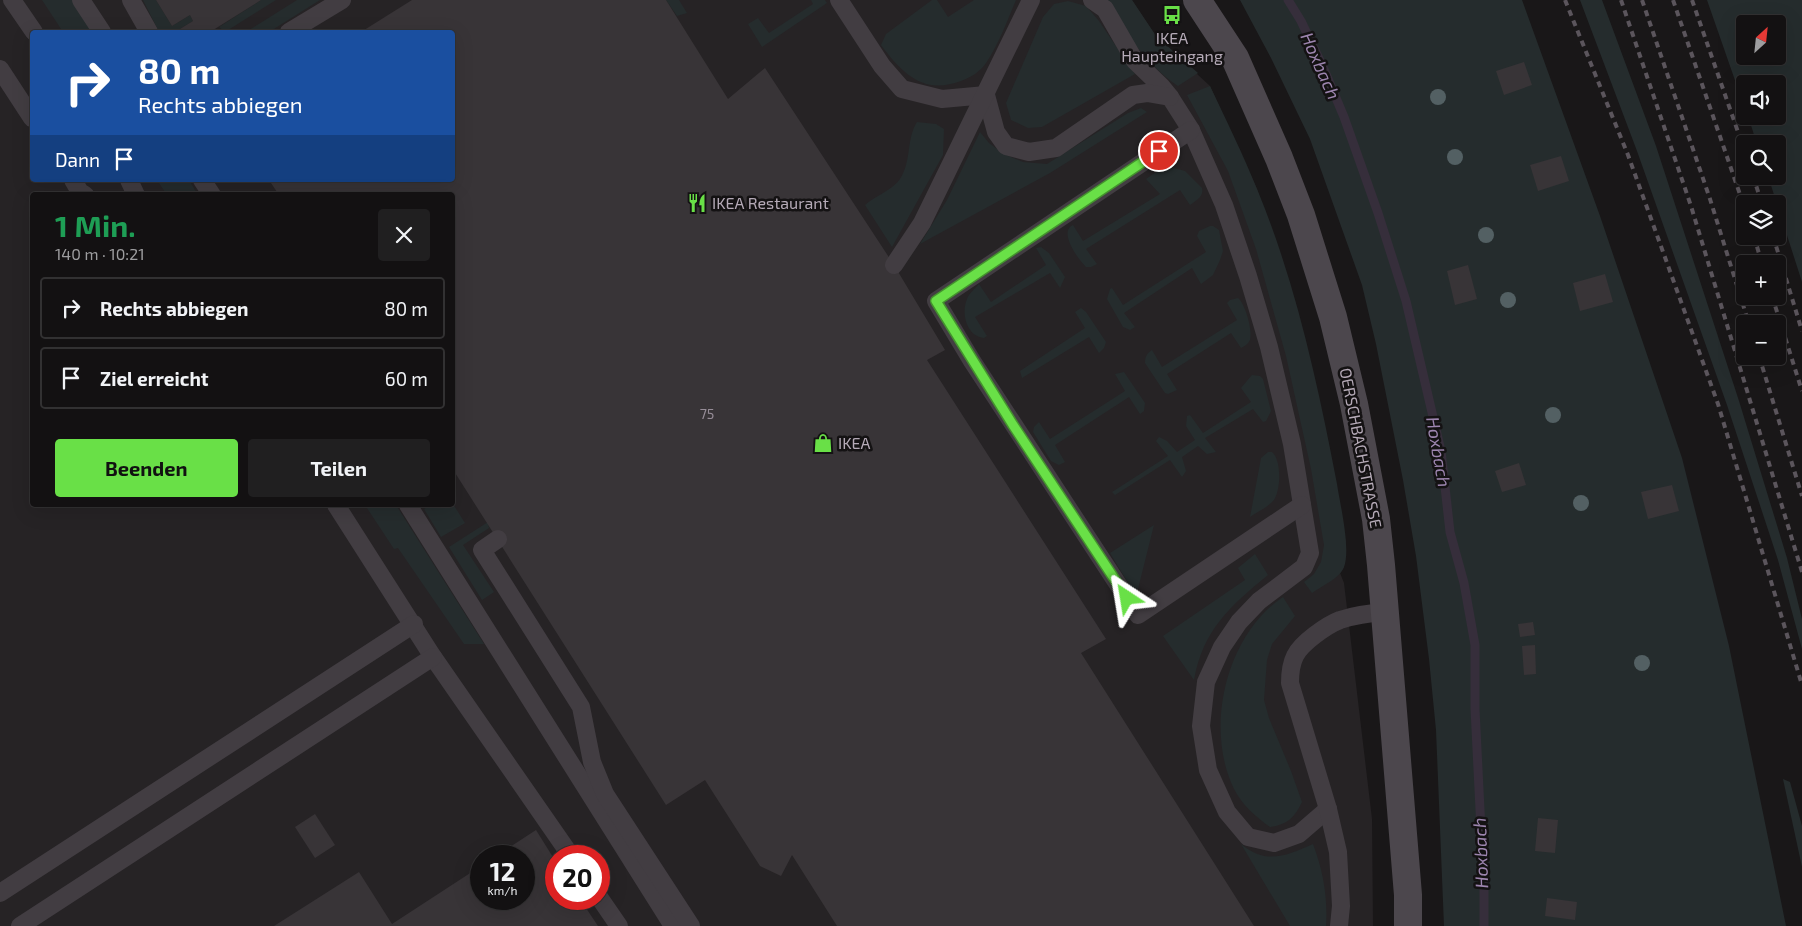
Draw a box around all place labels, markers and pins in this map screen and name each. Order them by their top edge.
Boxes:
bus stop icon: IKEA Haupteingang [1161,4,1183,26]
place label: IKEA Haupteingang [1121,28,1223,65]
pin [1138,130,1180,172]
restaurant icon: IKEA Restaurant [686,192,708,214]
place label: IKEA Restaurant [712,193,829,212]
shop icon: IKEA [812,432,834,454]
place label: IKEA [838,433,870,452]

